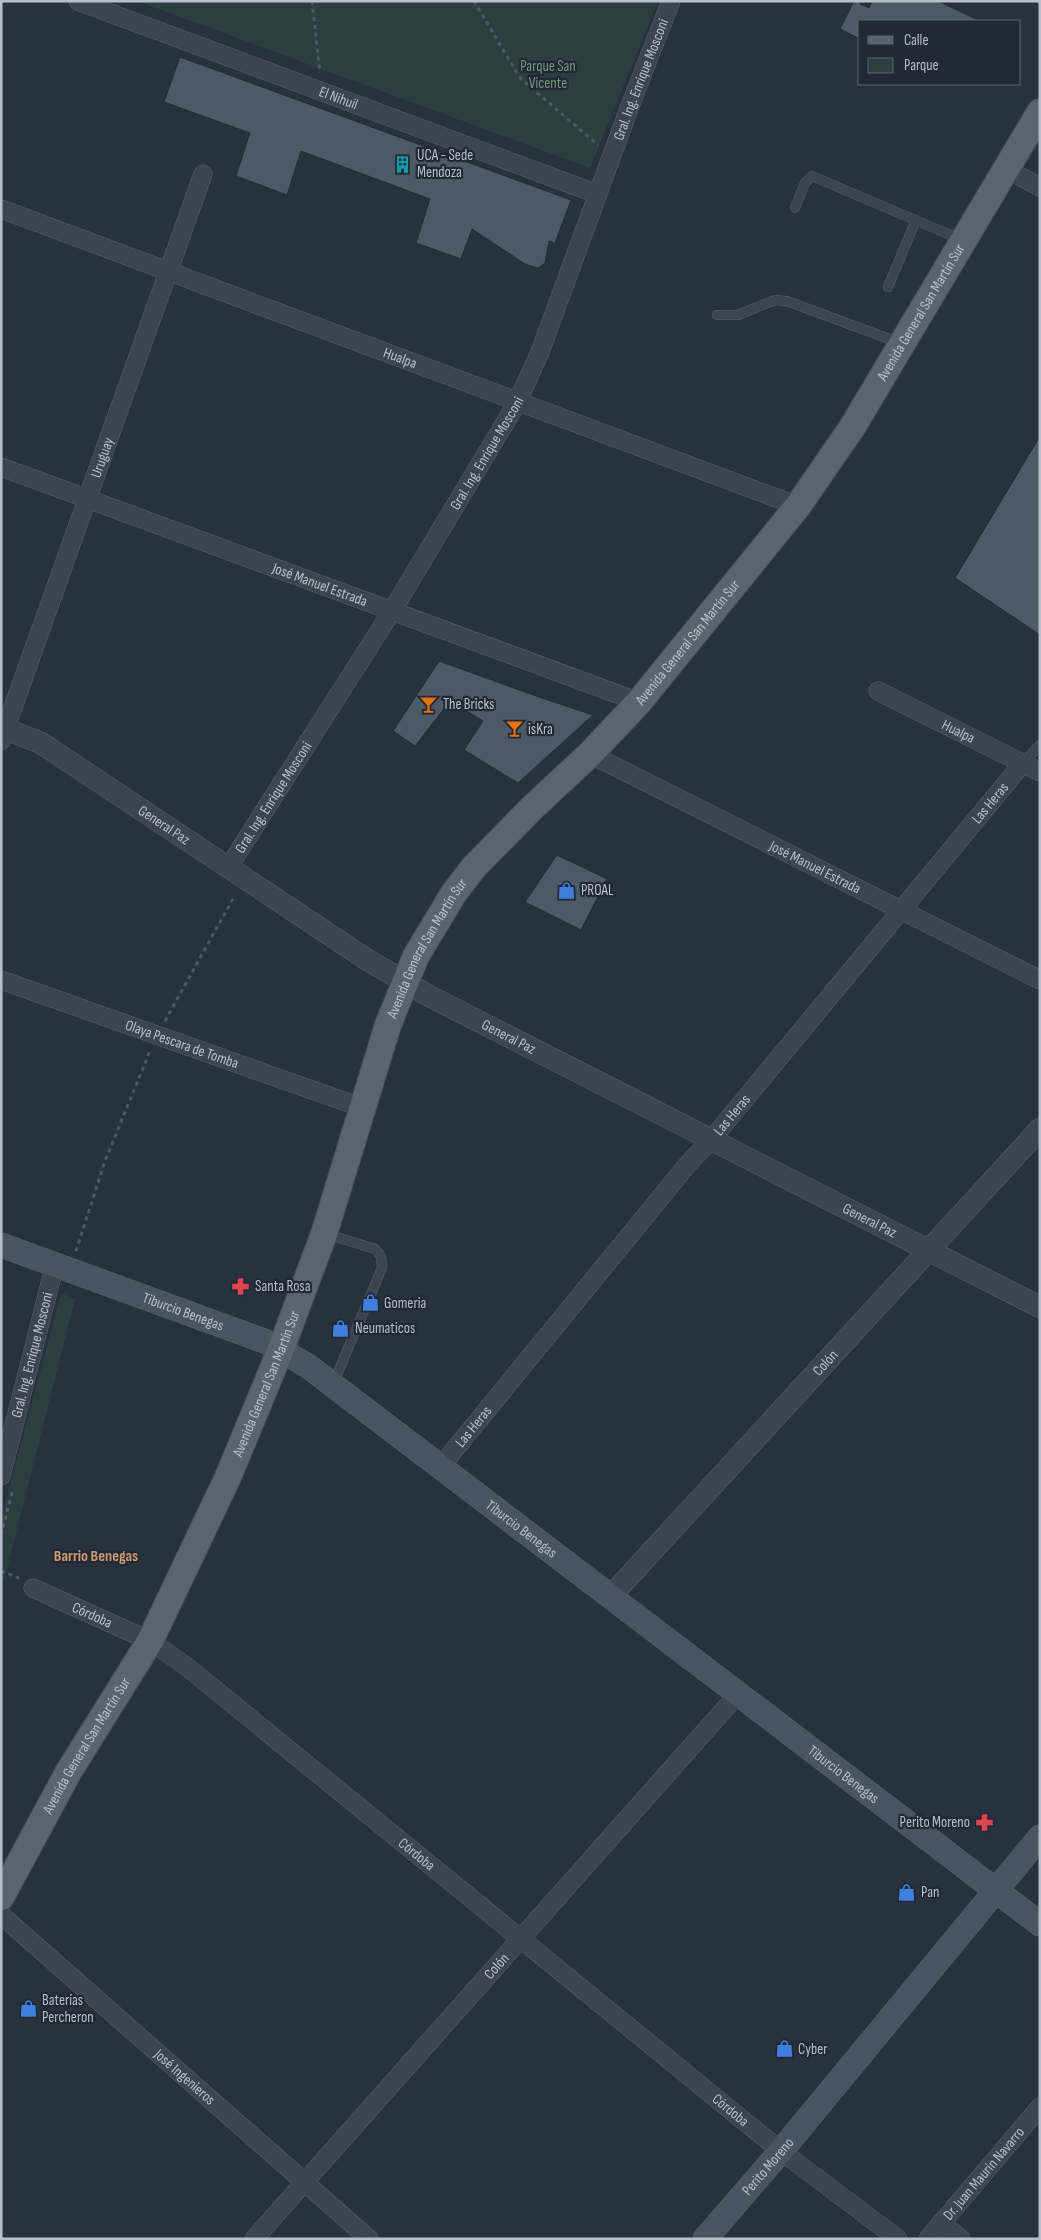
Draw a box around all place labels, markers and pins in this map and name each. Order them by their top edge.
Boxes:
place label: UCA - Sede Mendoza [417,146,473,182]
building icon: UCA - Sede Mendoza [393,154,413,174]
bar icon: The Bricks [419,694,439,714]
place label: The Bricks [443,695,494,714]
bar icon: isKra [504,719,524,739]
place label: isKra [528,720,553,739]
shop icon: PROAL [557,880,577,900]
place label: PROAL [581,881,614,900]
pharmacy icon: Santa Rosa [231,1276,251,1296]
place label: Santa Rosa [255,1277,311,1296]
shop icon: Gomeria [360,1293,380,1313]
place label: Gomeria [384,1294,426,1313]
shop icon: Neumaticos [331,1318,351,1338]
place label: Neumaticos [355,1319,415,1338]
pharmacy icon: Perito Moreno [974,1812,994,1832]
place label: Perito Moreno [900,1813,970,1832]
shop icon: Pan [897,1882,917,1902]
place label: Pan [921,1883,939,1902]
place label: Baterías Percheron [42,1991,94,2027]
shop icon: Baterías Percheron [18,1999,38,2019]
shop icon: Cyber [774,2039,794,2059]
place label: Cyber [798,2040,828,2059]

